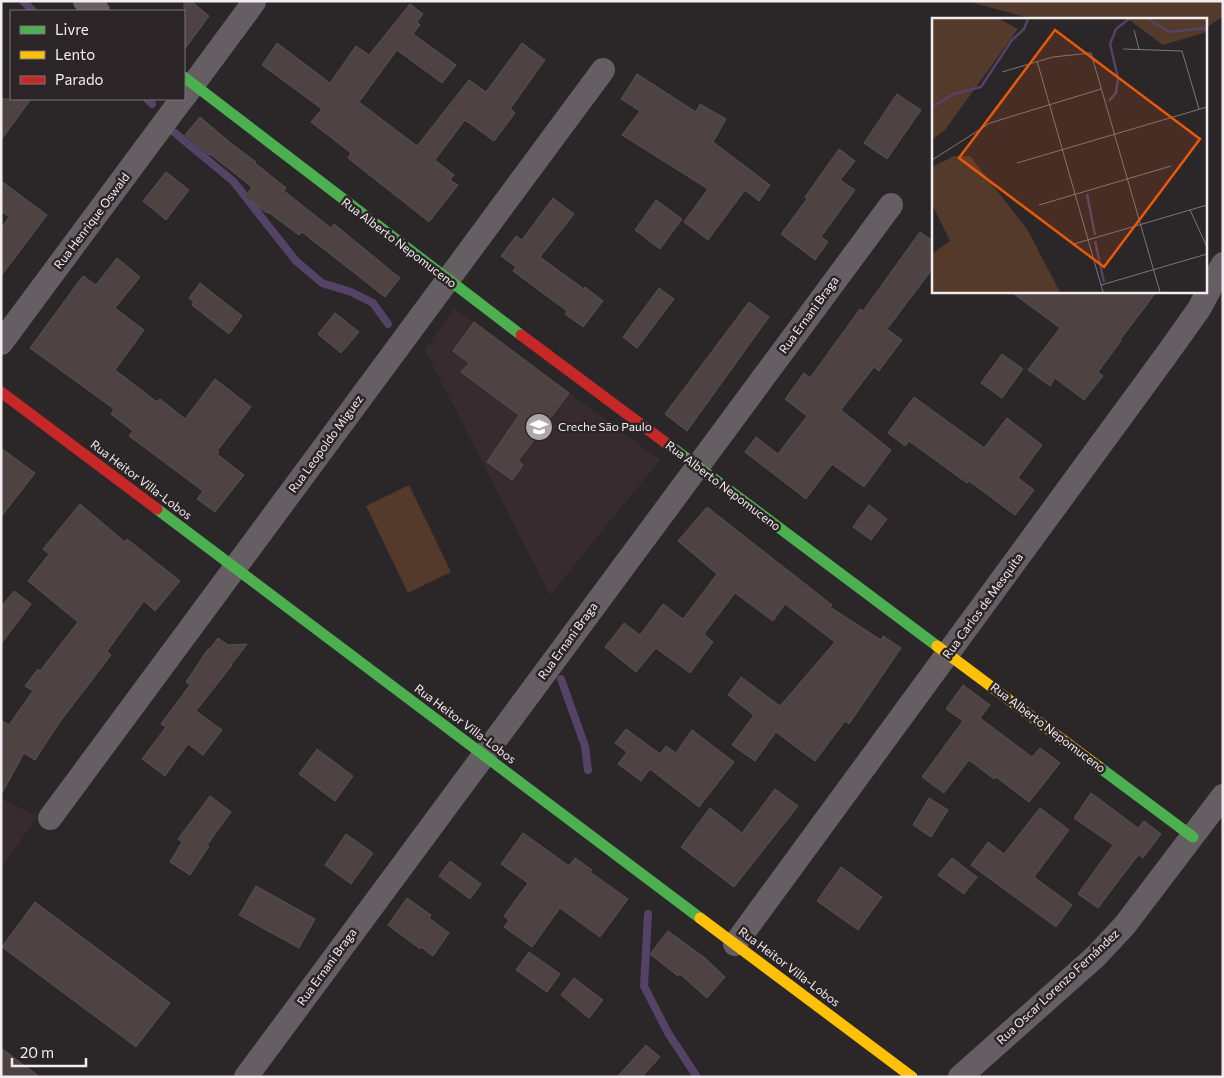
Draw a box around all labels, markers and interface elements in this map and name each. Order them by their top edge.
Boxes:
legend [10,10,185,100]
inset map [932,18,1206,292]
text: Livre [55,20,89,38]
text: Lento [55,45,95,63]
text: Parado [55,70,104,88]
street label: Rua Henrique Oswald [51,170,132,271]
street label: Rua Alberto Nepomuceno [339,194,460,290]
street label: Rua Ernani Braga [775,273,841,356]
street label: Rua Leopoldo Miguez [285,392,365,495]
school or university icon: Creche São Paulo [524,412,554,442]
place label: Creche São Paulo [558,419,652,433]
street label: Rua Heitor Villa-Lobos [88,437,195,522]
street label: Rua Alberto Nepomuceno [663,437,784,533]
street label: Rua Carlos de Mesquita [939,550,1025,661]
street label: Rua Ernani Braga [534,599,600,682]
street label: Rua Alberto Nepomuceno [988,679,1109,775]
street label: Rua Heitor Villa-Lobos [412,681,519,766]
street label: Rua Heitor Villa-Lobos [736,924,843,1009]
street label: Rua Ernani Braga [293,925,359,1008]
street label: Rua Oscar Lorenzo Fernández [993,926,1121,1047]
scale bar [12,1036,86,1068]
text: 20 m [20,1043,54,1061]

